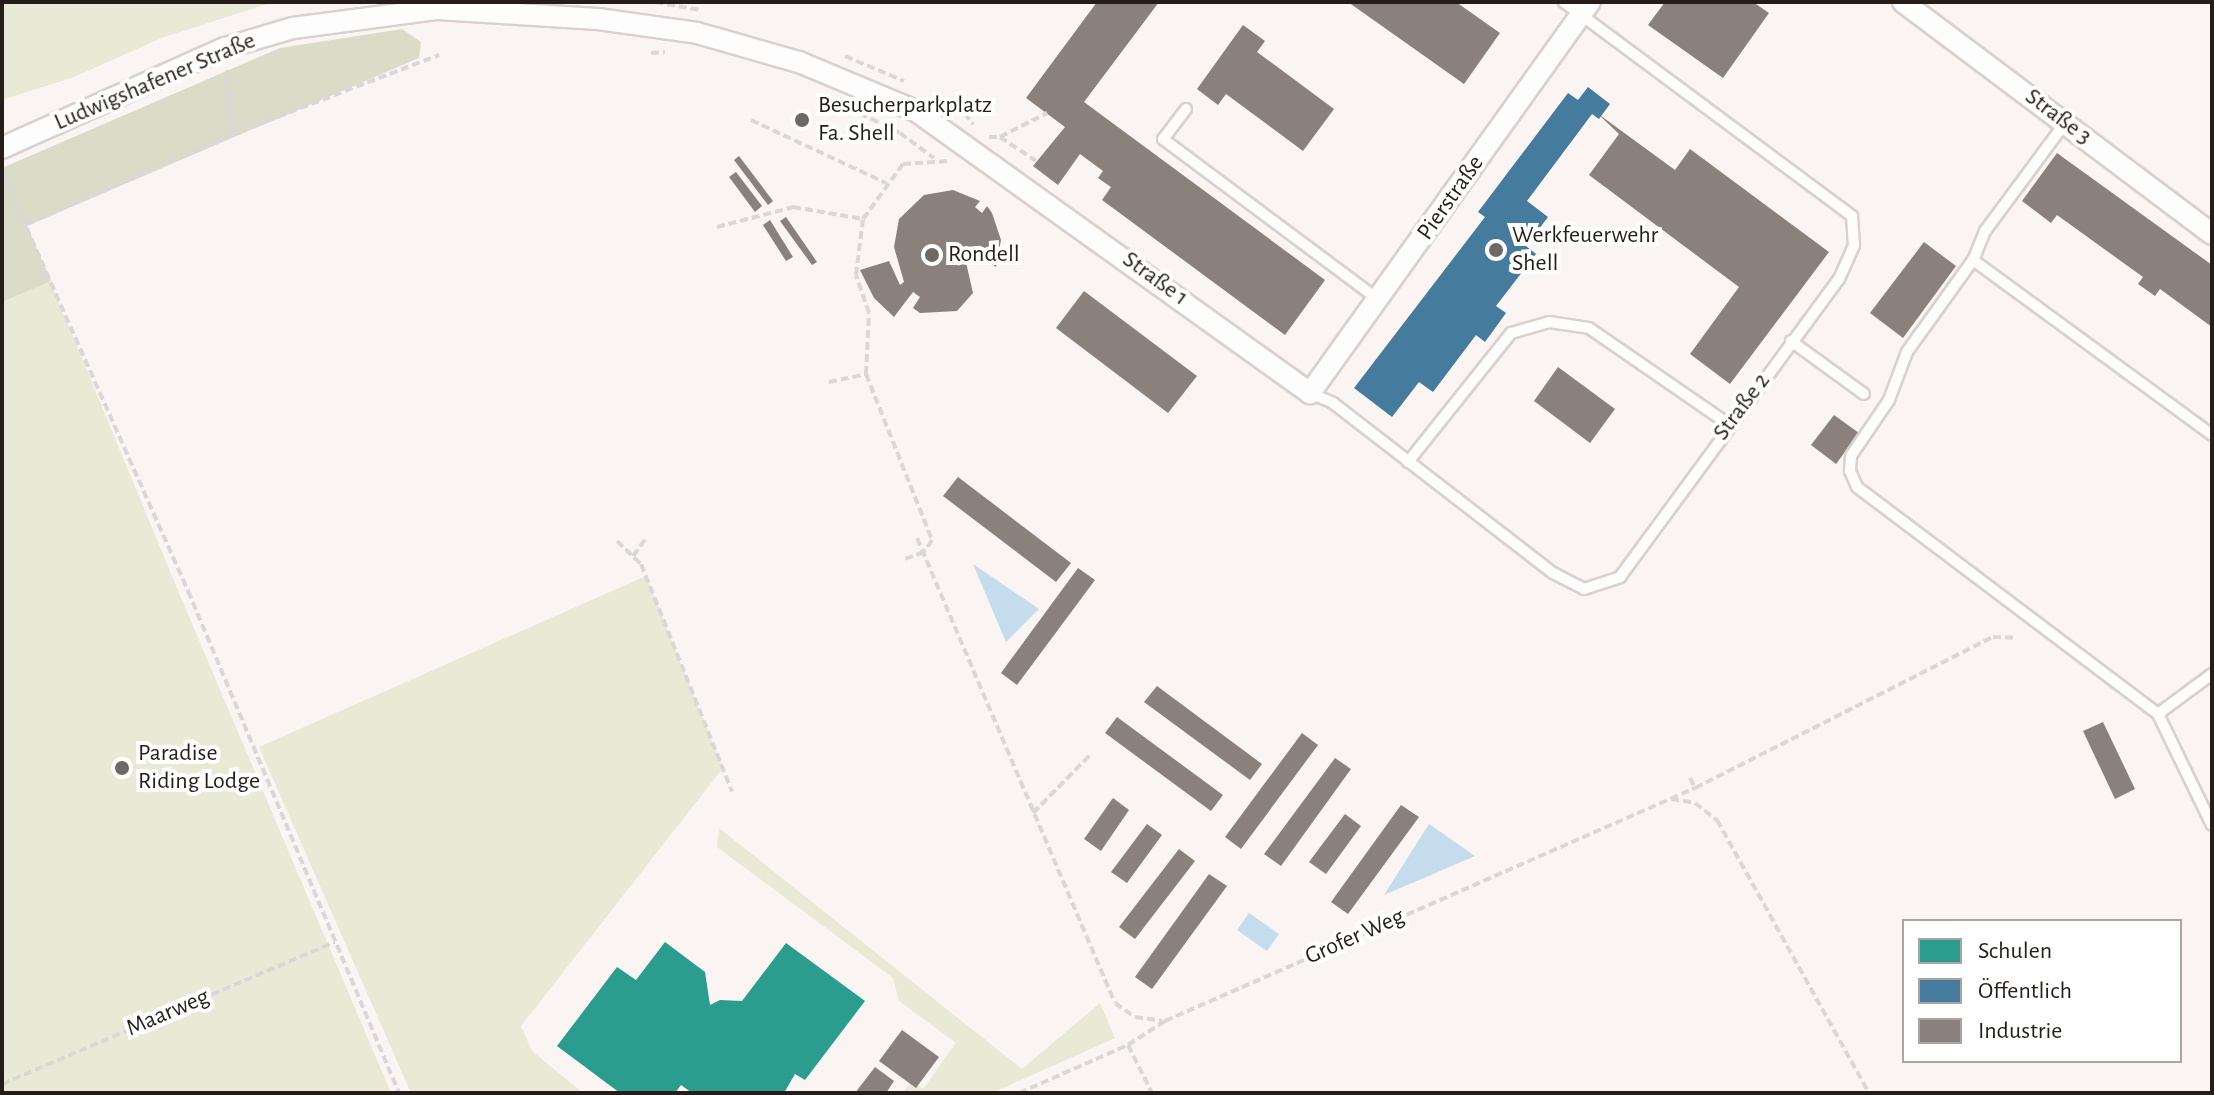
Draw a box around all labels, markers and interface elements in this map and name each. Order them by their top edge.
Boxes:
street label: Ludwigshafener Straße [50,27,260,137]
street label: Straße 3 [2019,83,2097,151]
place label: Besucherparkplatz Fa. Shell [818,92,992,148]
marker: Besucherparkplatz Fa. Shell [793,111,811,129]
street label: Pierstraße [1412,150,1490,246]
place label: Werkfeuerwehr Shell [1512,222,1658,278]
place label: Rondell [948,241,1020,269]
marker: Werkfeuerwehr Shell [1487,241,1505,259]
marker: Rondell [923,246,941,264]
street label: Straße 1 [1117,246,1193,312]
street label: Straße 2 [1707,368,1777,446]
place label: Paradise Riding Lodge [138,740,260,796]
marker: Paradise Riding Lodge [113,759,131,777]
street label: Grofer Weg [1301,902,1409,972]
legend [1902,919,2182,1063]
text: Schulen [1978,939,2052,963]
text: Öffentlich [1978,979,2072,1003]
street label: Maarweg [122,983,214,1043]
text: Industrie [1978,1019,2062,1043]

